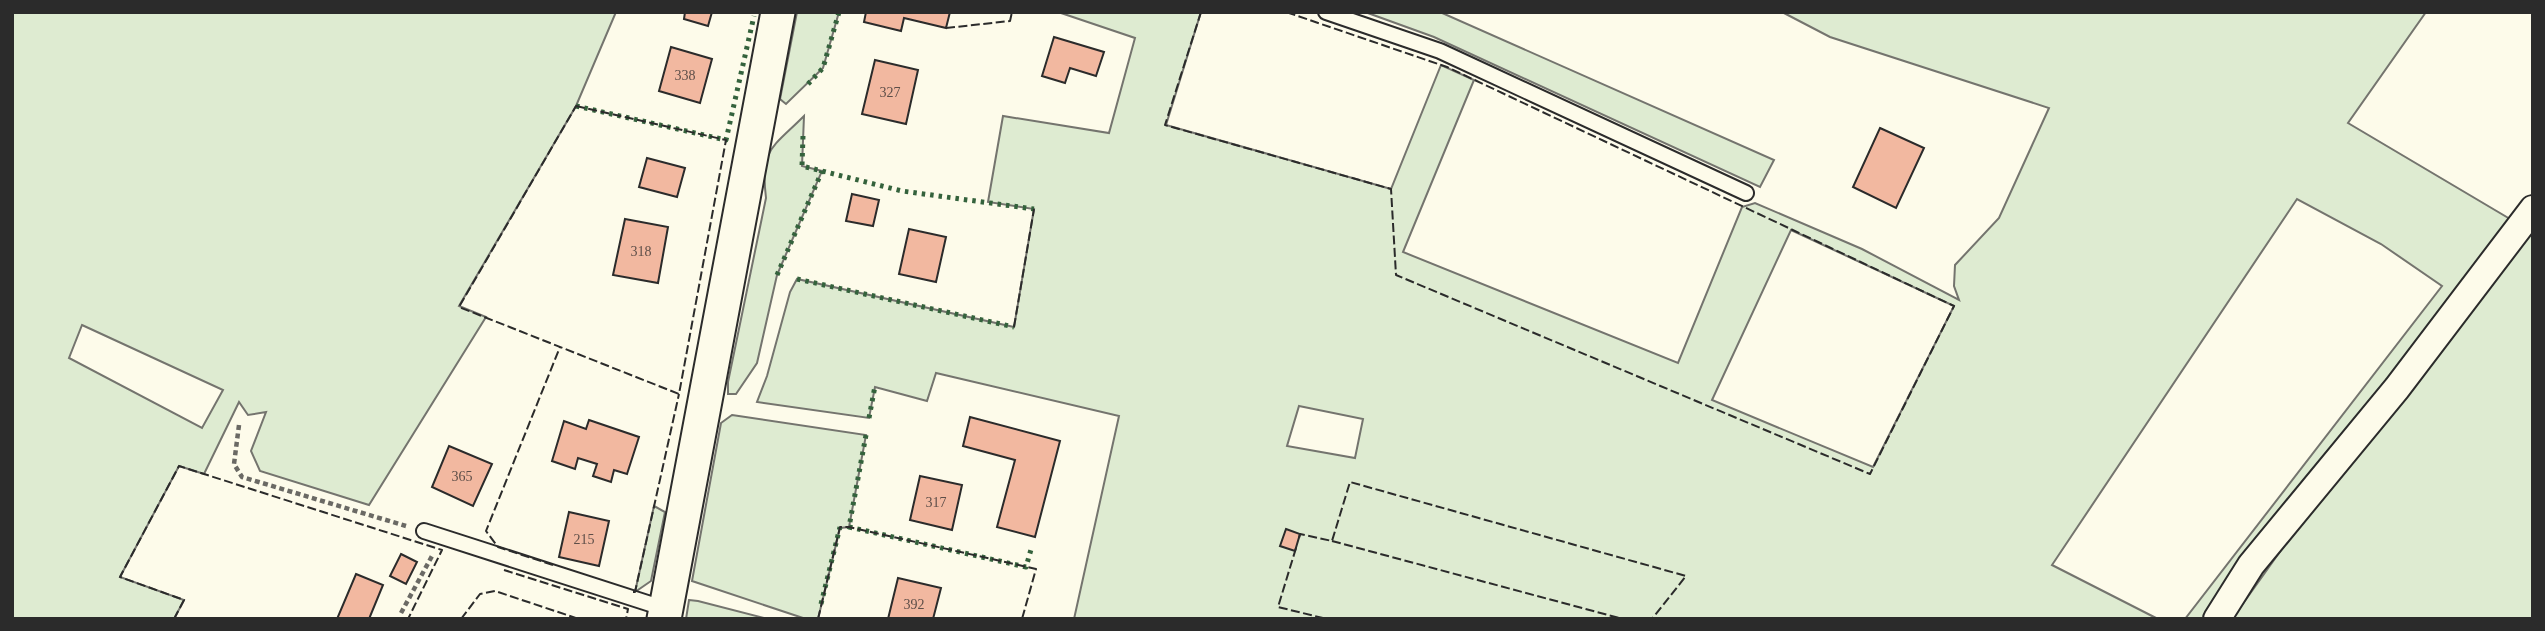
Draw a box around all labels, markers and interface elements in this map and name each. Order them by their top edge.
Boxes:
house number: 338 [675,68,696,83]
house number: 327 [880,85,901,100]
house number: 318 [631,244,652,259]
house number: 365 [452,469,473,484]
house number: 317 [926,495,947,510]
house number: 215 [574,532,595,547]
house number: 392 [904,597,925,612]

